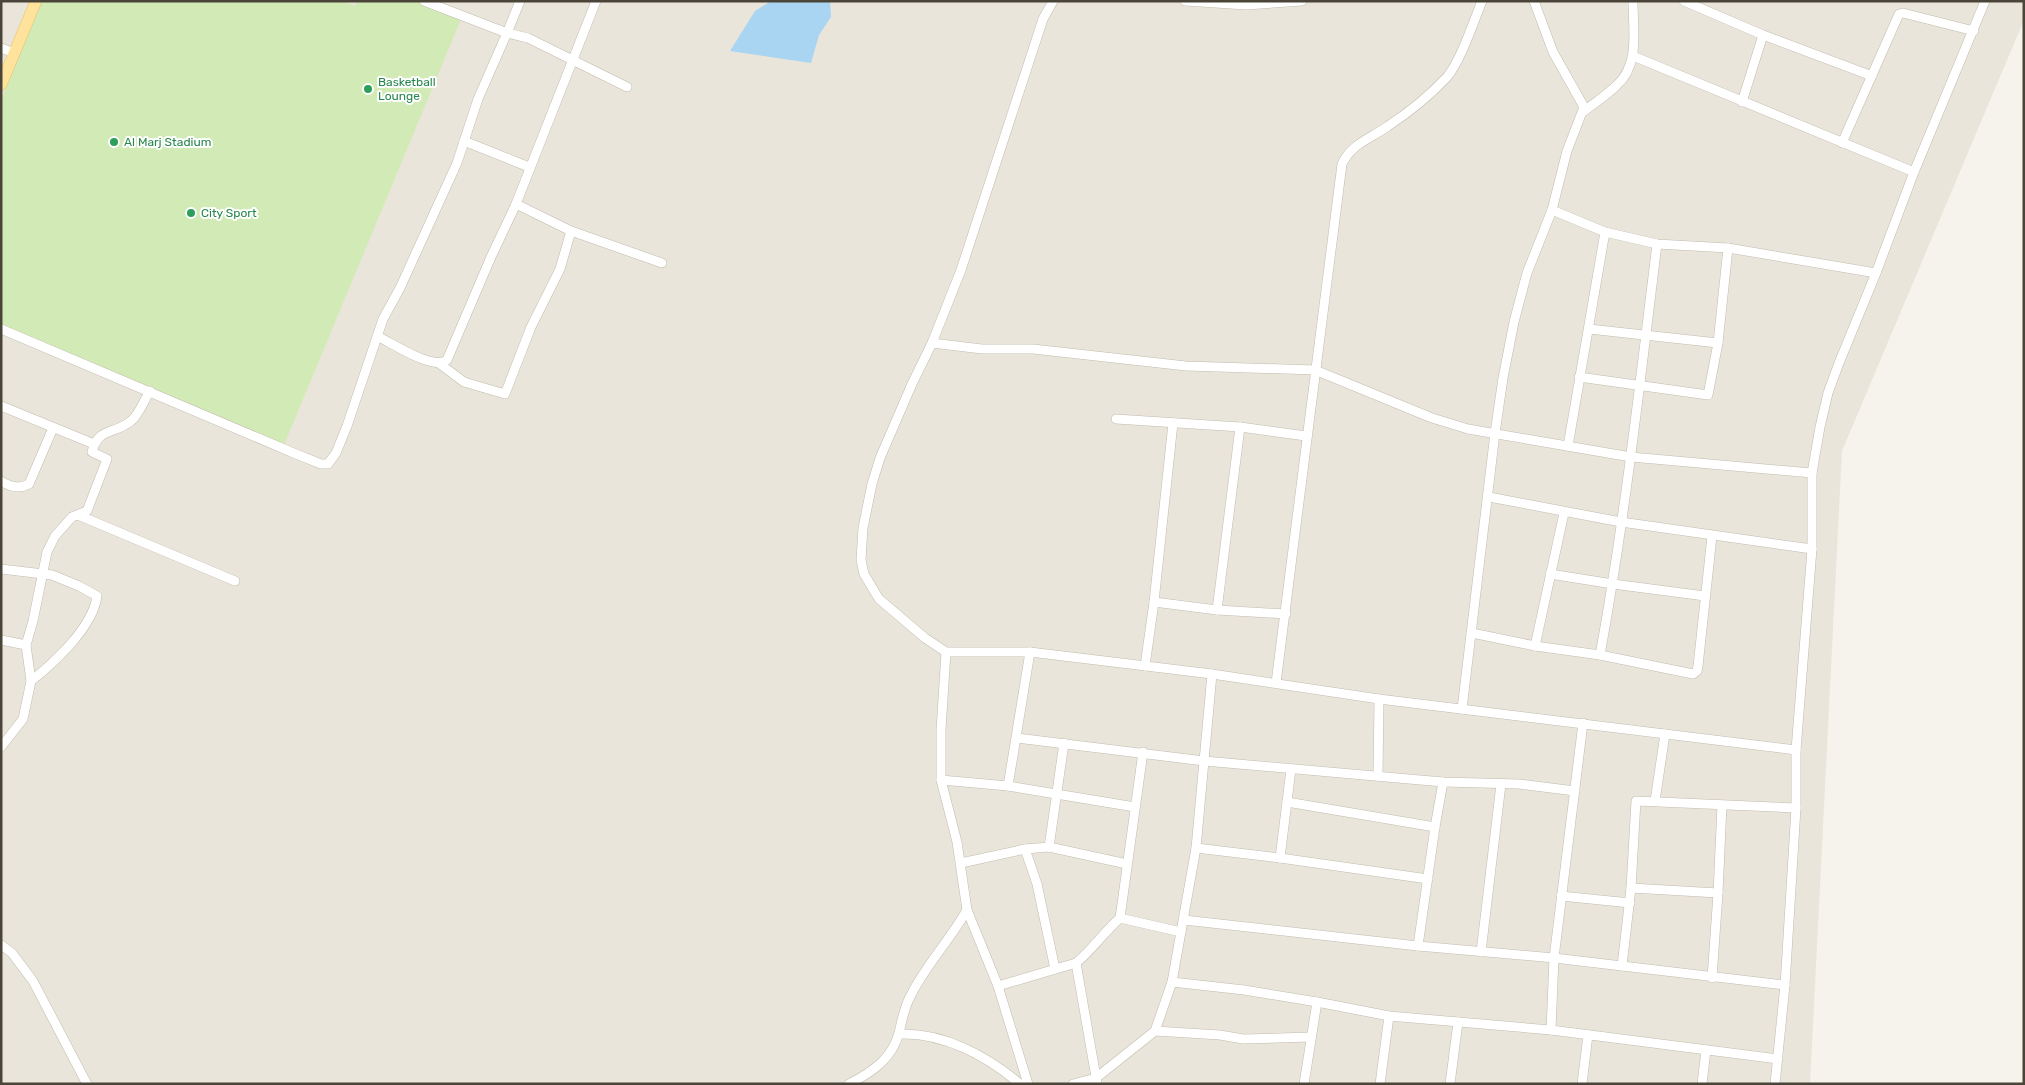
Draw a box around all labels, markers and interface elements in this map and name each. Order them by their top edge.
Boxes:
place label: Basketball Lounge [378,75,436,103]
marker: Basketball Lounge [362,83,374,95]
place label: Al Marj Stadium [124,135,211,149]
marker: Al Marj Stadium [108,136,120,148]
place label: City Sport [201,206,257,220]
marker: City Sport [185,207,197,219]

